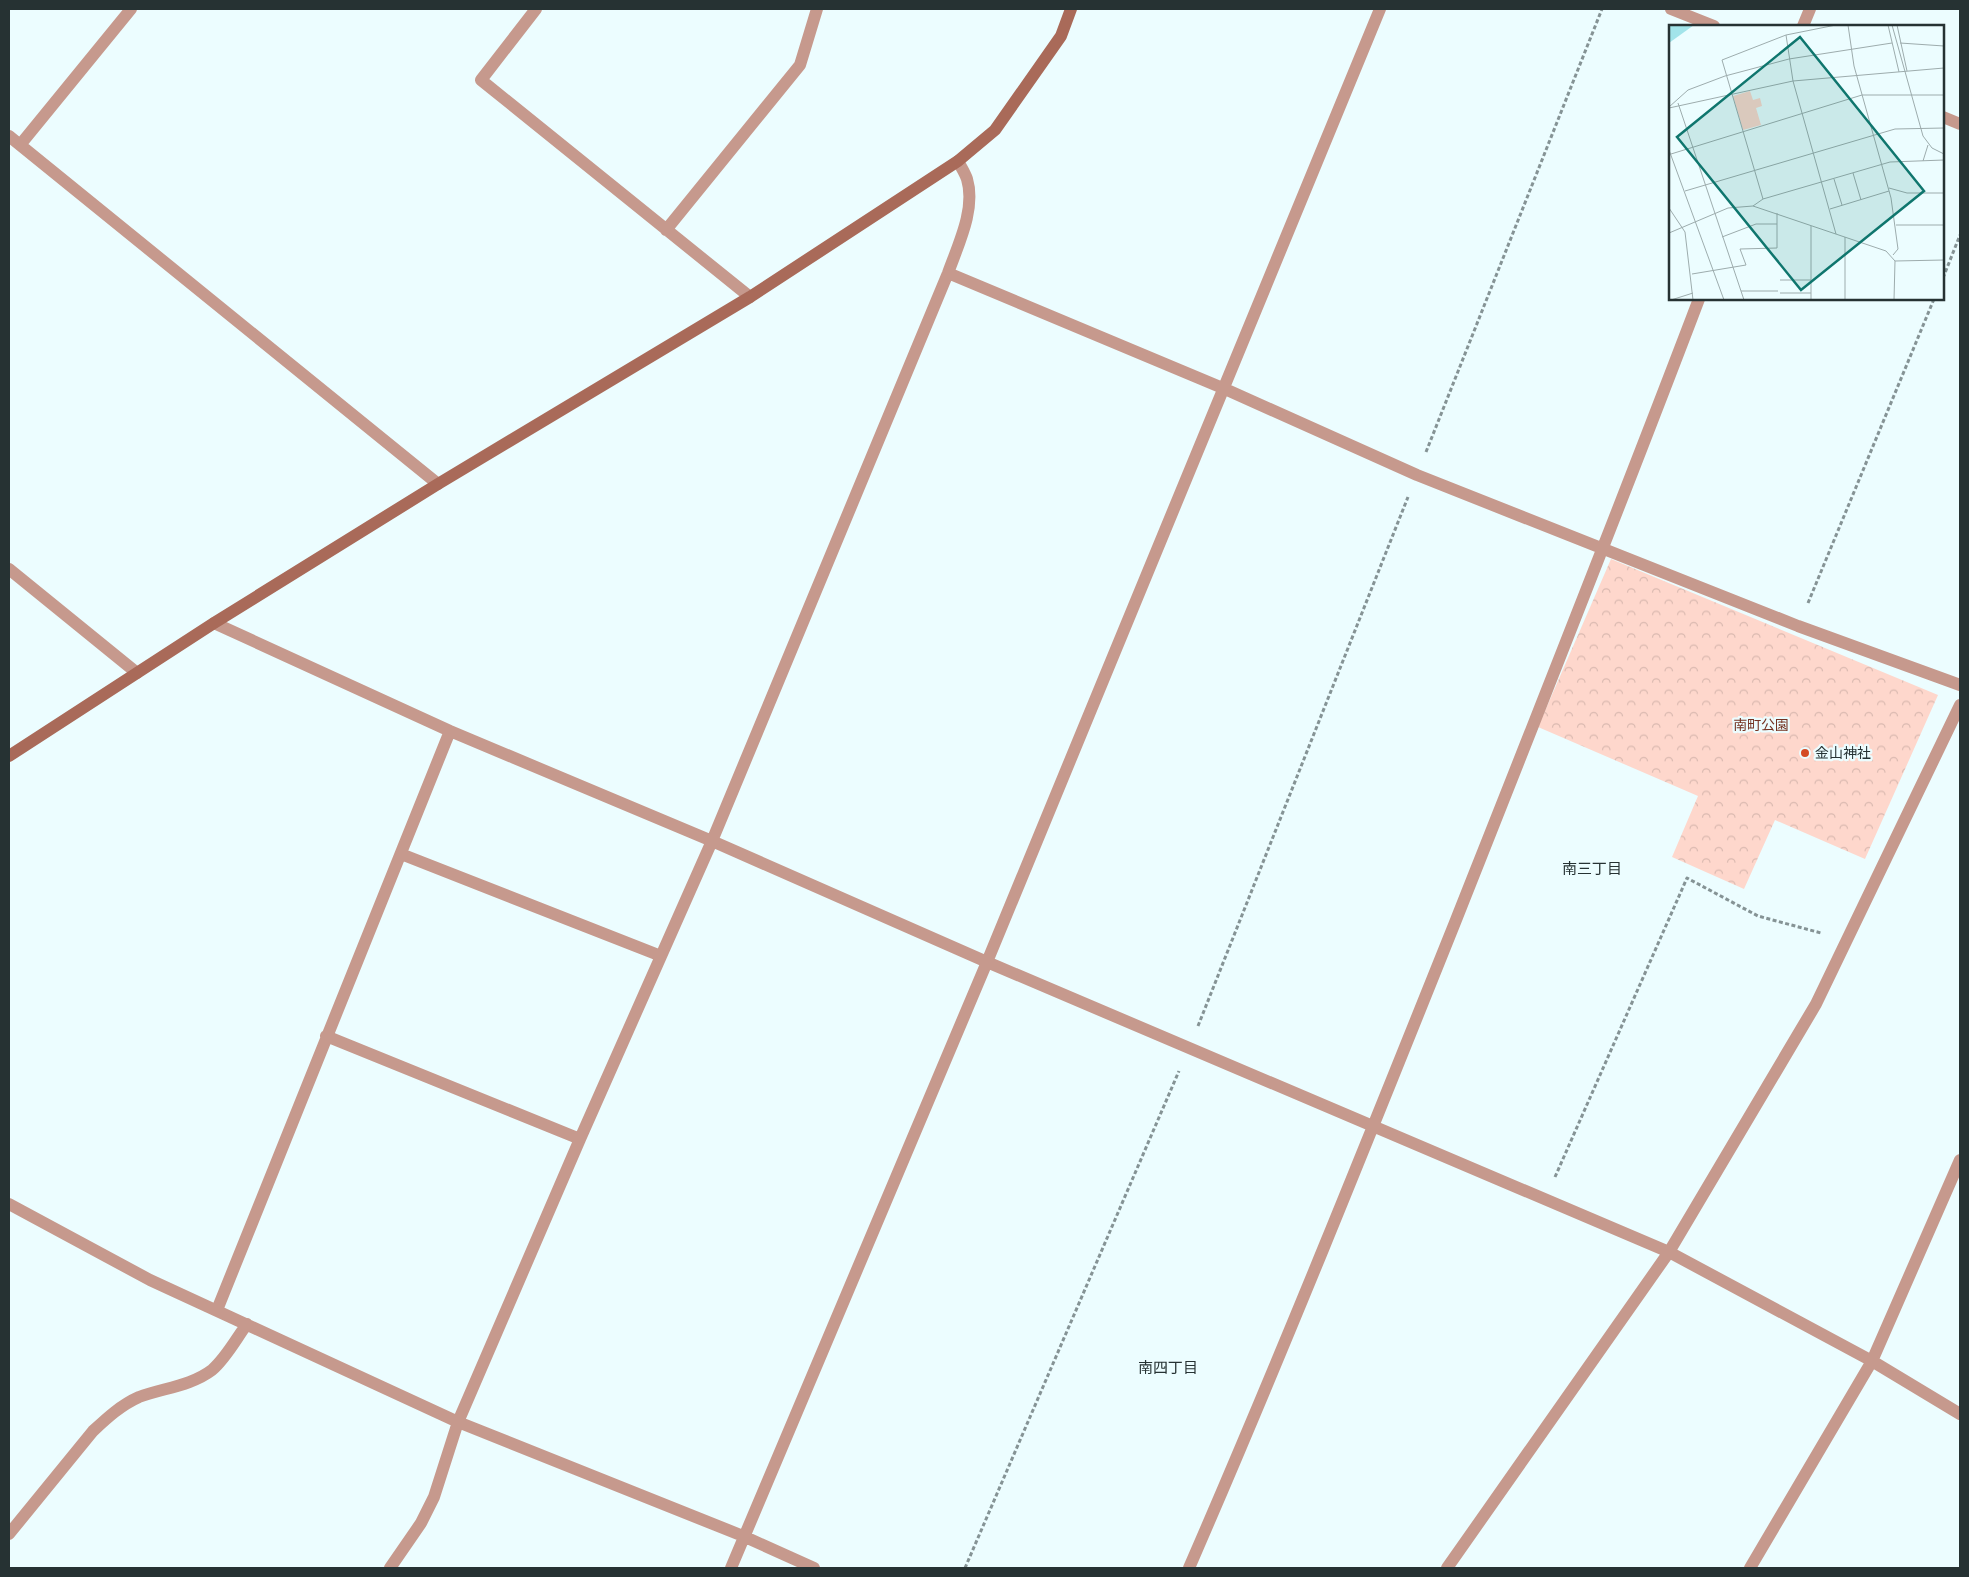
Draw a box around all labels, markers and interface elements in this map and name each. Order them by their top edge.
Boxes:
inset map [1669,25,1944,300]
park label: 南町公園 [1733,714,1789,735]
place label: 金山神社 [1815,742,1871,763]
marker: 金山神社 [1799,747,1811,759]
district label: 南三丁目 [1562,857,1622,880]
district label: 南四丁目 [1138,1356,1198,1379]

